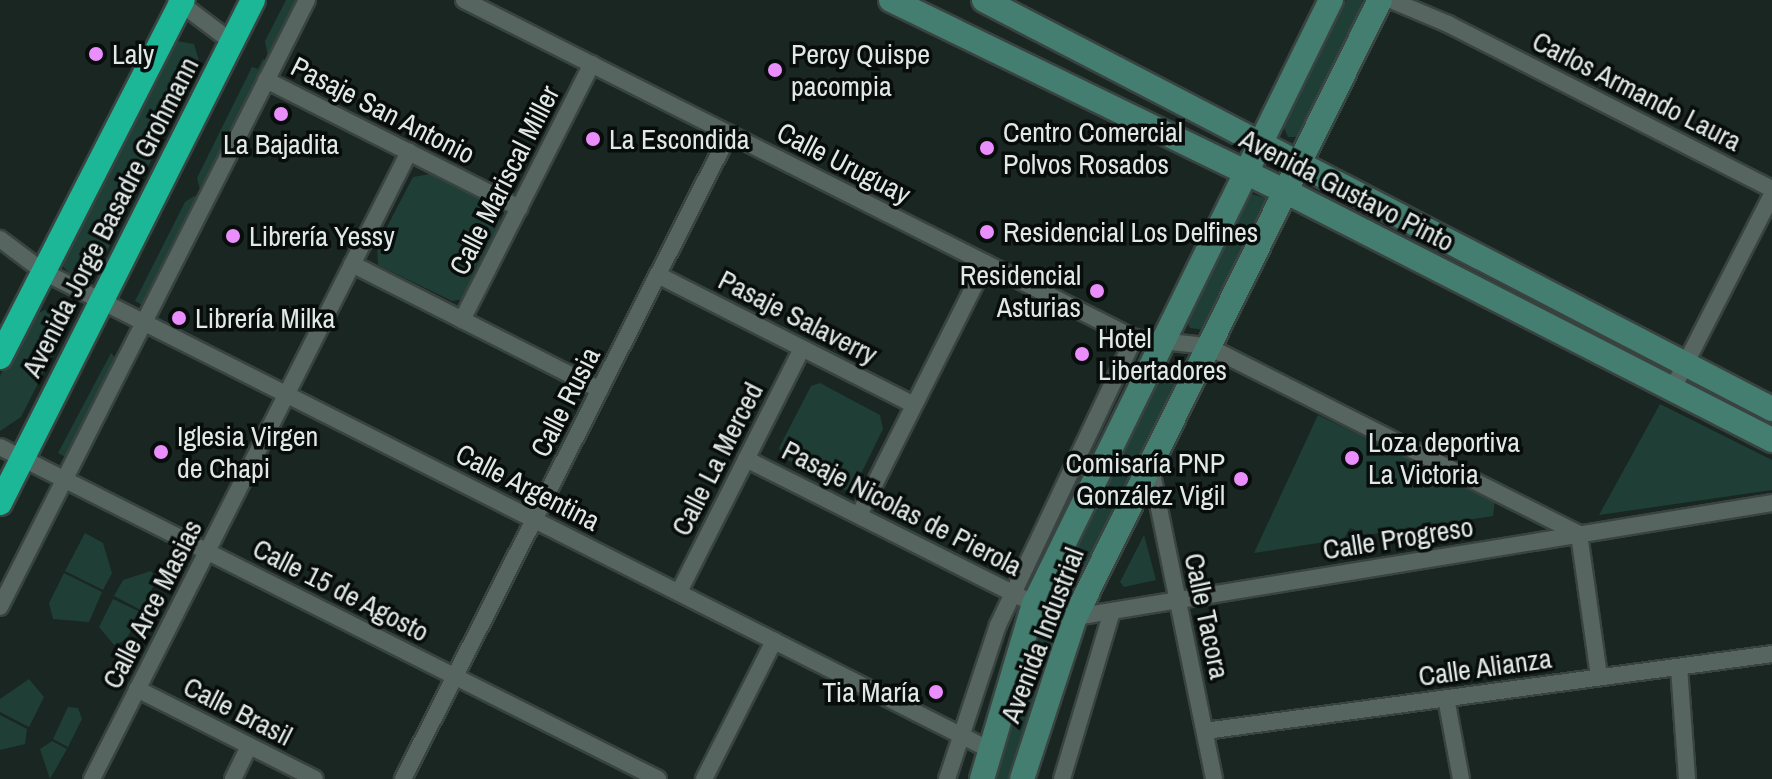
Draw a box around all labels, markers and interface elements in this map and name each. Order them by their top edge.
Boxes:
street label: Carlos Armando Laura [1526,24,1748,158]
place label: Laly [112,37,154,71]
place label: Percy Quispe pacompia [791,37,930,103]
marker: Laly [87,45,105,63]
street label: Pasaje San Antonio [285,49,481,171]
street label: Avenida Jorge Basadre Grohmann [15,51,205,383]
marker: Percy Quispe pacompia [766,61,784,79]
street label: Calle Mariscal Miller [442,80,566,280]
marker: La Bajadita [272,105,290,123]
street label: Calle Uruguay [772,115,916,211]
place label: Centro Comercial Polvos Rosados [1003,115,1183,181]
place label: La Escondida [609,122,749,156]
street label: Avenida Gustavo Pinto [1234,122,1460,258]
place label: La Bajadita [223,127,339,161]
marker: La Escondida [584,130,602,148]
marker: Centro Comercial Polvos Rosados [978,139,996,157]
place label: Residencial Los Delfines [1003,215,1258,249]
place label: Librería Yessy [249,219,395,253]
marker: Residencial Los Delfines [978,223,996,241]
marker: Librería Yessy [224,227,242,245]
place label: Residencial Asturias [960,258,1081,324]
street label: Pasaje Salaverry [713,263,883,371]
marker: Residencial Asturias [1088,282,1106,300]
place label: Librería Milka [195,301,335,335]
marker: Librería Milka [170,309,188,327]
place label: Hotel Libertadores [1098,321,1227,387]
street label: Calle Rusia [523,342,607,462]
marker: Hotel Libertadores [1073,345,1091,363]
street label: Calle La Merced [664,377,770,541]
place label: Iglesia Virgen de Chapi [177,419,318,485]
place label: Loza deportiva La Victoria [1368,425,1520,491]
street label: Pasaje Nicolas de Pierola [777,433,1027,583]
street label: Calle Argentina [450,436,606,538]
marker: Iglesia Virgen de Chapi [152,443,170,461]
place label: Comisaría PNP González Vigil [1066,446,1225,512]
marker: Loza deportiva La Victoria [1343,449,1361,467]
marker: Comisaría PNP González Vigil [1232,470,1250,488]
street label: Calle Progreso [1320,510,1476,566]
street label: Calle Arce Masias [95,513,209,695]
street label: Calle 15 de Agosto [247,531,435,649]
street label: Avenida Industrial [993,543,1091,727]
street label: Calle Tacora [1177,550,1237,682]
street label: Calle Alianza [1416,641,1554,693]
street label: Calle Brasil [178,669,298,753]
place label: Tia María [822,675,920,709]
marker: Tia María [927,683,945,701]

